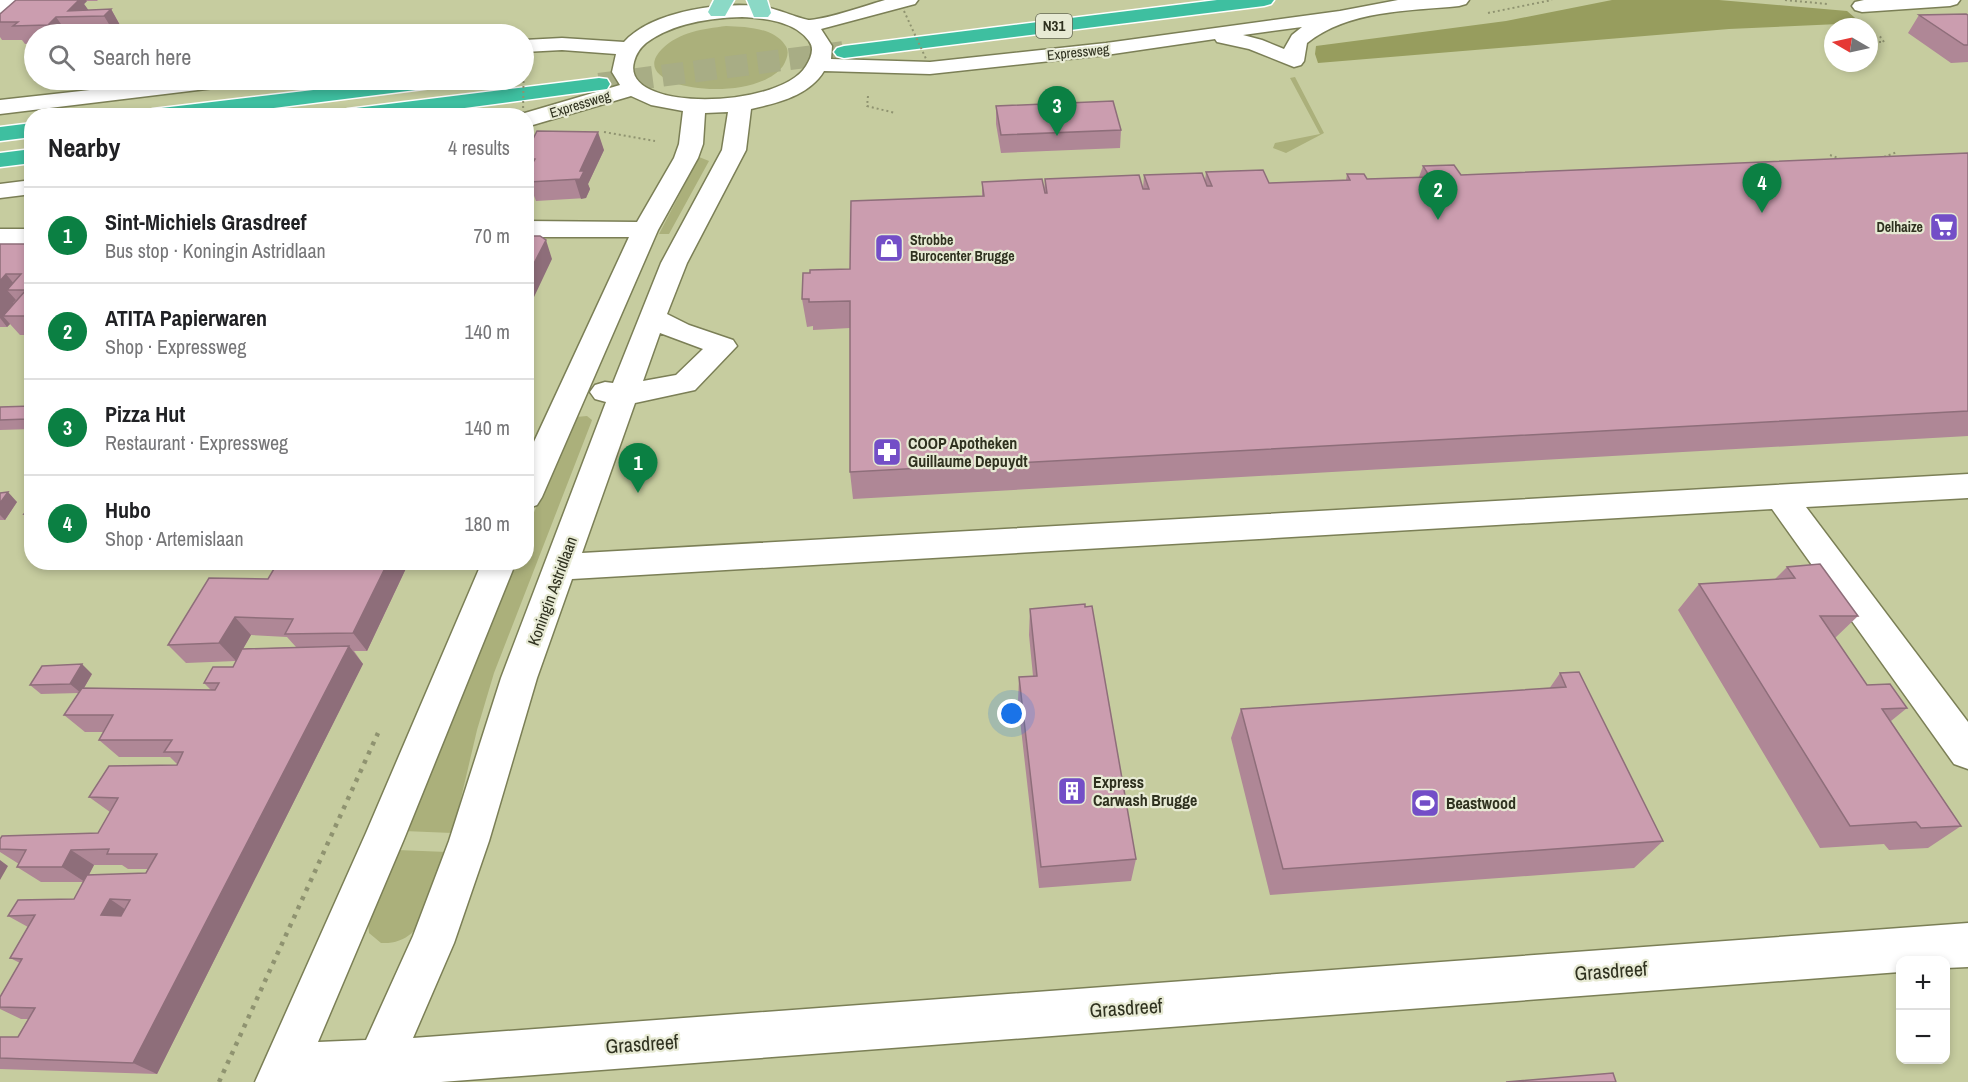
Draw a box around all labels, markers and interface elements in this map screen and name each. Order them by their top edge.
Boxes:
road number: N31 [1036,14,1072,38]
north arrow [1824,18,1878,72]
search box [24,24,534,90]
street label: Expressweg [1046,40,1111,64]
icon: search [45,41,78,74]
text: Search here [93,42,191,72]
street label: Expressweg [547,86,613,122]
pin: 3 [1038,86,1076,136]
text: Nearby [48,130,120,165]
text: 4 results [448,134,510,161]
pin: 4 [1742,164,1782,213]
pin: 2 [1418,170,1458,220]
text: Sint-Michiels Grasdreef [105,207,307,237]
supermarket icon: Delhaize [1928,211,1960,243]
place label: Delhaize [1876,218,1923,236]
text: 1 [63,222,72,249]
text: 70 m [474,222,510,249]
place label: Strobbe Burocenter Brugge [910,231,1015,265]
shop icon: Strobbe Burocenter Brugge [873,232,905,264]
text: Bus stop · Koningin Astridlaan [105,237,326,264]
text: ATITA Papierwaren [105,303,267,333]
text: 2 [63,318,72,345]
text: 140 m [464,318,510,345]
text: Shop · Expressweg [105,333,246,360]
text: Pizza Hut [105,399,185,429]
text: 3 [63,414,72,441]
text: 140 m [464,414,510,441]
text: Restaurant · Expressweg [105,429,288,456]
place label: COOP Apotheken Guillaume Depuydt [908,432,1028,472]
pharmacy icon: COOP Apotheken Guillaume Depuydt [871,436,903,468]
pin: 1 [618,444,658,493]
text: Hubo [105,495,151,525]
text: 4 [63,510,72,537]
text: 180 m [464,510,510,537]
text: Shop · Artemislaan [105,525,244,552]
street label: Koningin Astridlaan [522,533,582,649]
your location [997,699,1026,728]
place label: Express Carwash Brugge [1093,771,1197,811]
building icon: Express Carwash Brugge [1056,775,1088,807]
sports icon: Beastwood [1409,787,1441,819]
place label: Beastwood [1446,792,1516,814]
street label: Grasdreef [1574,954,1649,987]
map controls [1896,956,1950,1064]
button: + [1896,956,1950,1010]
street label: Grasdreef [1089,991,1164,1024]
button: − [1896,1010,1950,1064]
street label: Grasdreef [605,1027,680,1060]

